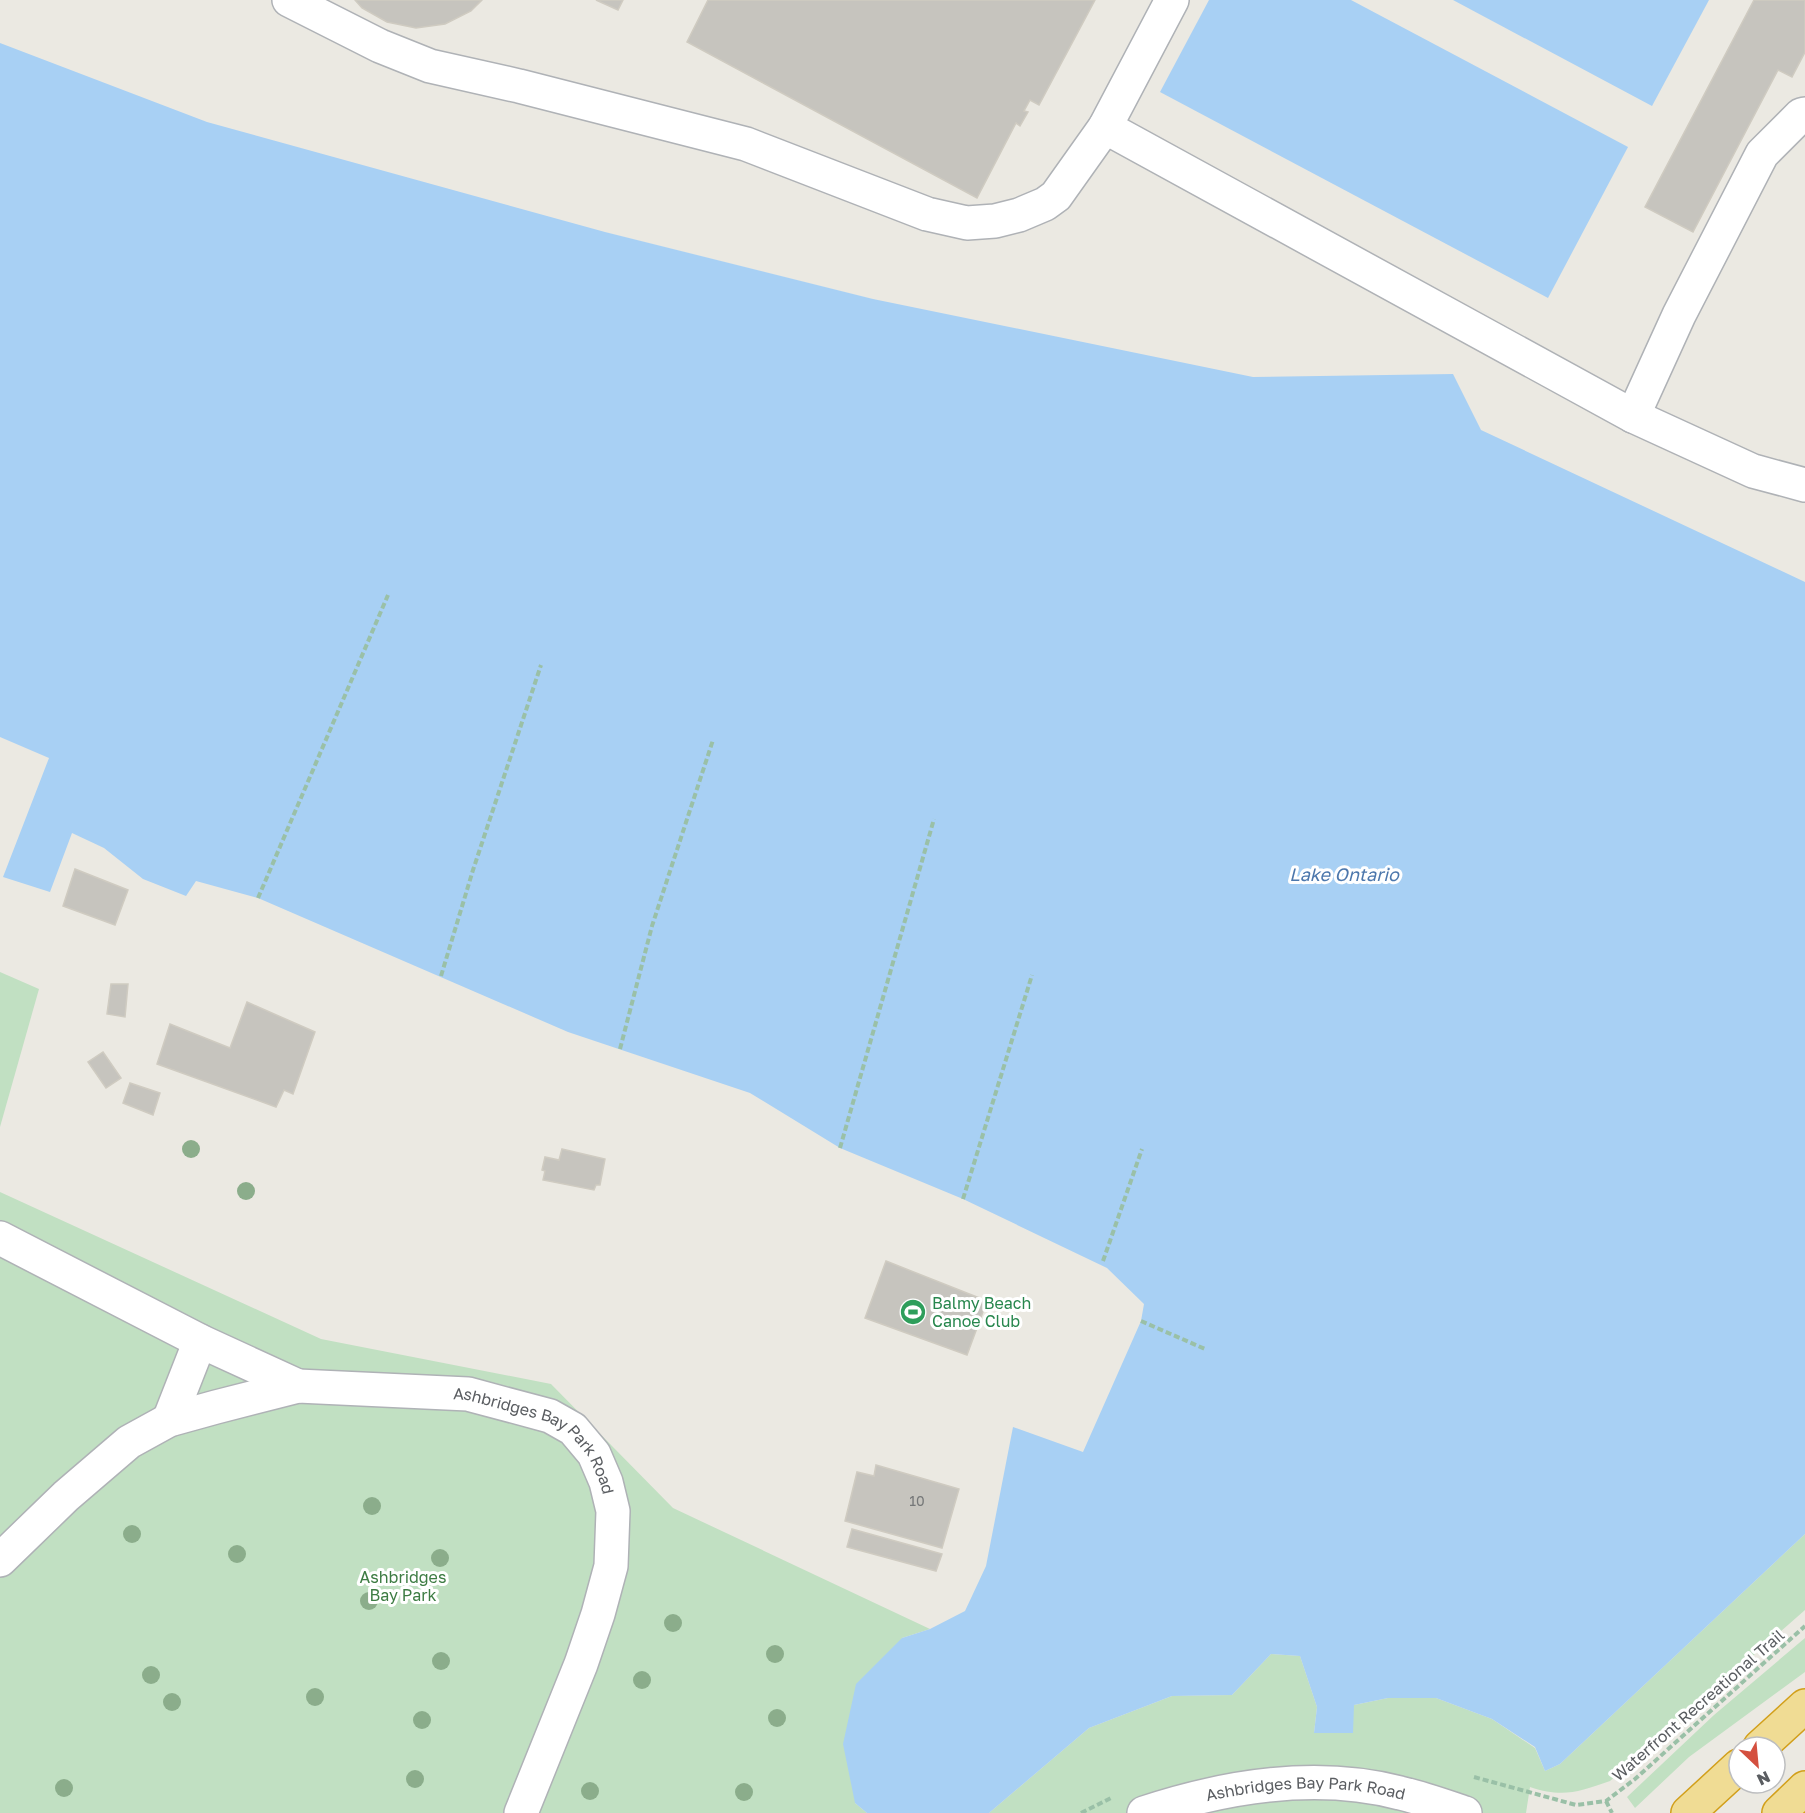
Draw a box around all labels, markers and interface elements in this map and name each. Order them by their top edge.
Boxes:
water label: Lake Ontario [1289,863,1400,885]
place label: Balmy Beach Canoe Club [932,1293,1031,1331]
sports icon: Balmy Beach Canoe Club [898,1297,928,1327]
street label: Ashbridges Bay Park Road [453,1383,619,1496]
house number: 10 [909,1492,925,1509]
park label: Ashbridges Bay Park [360,1567,446,1605]
street label: Waterfront Recreational Trail [1608,1625,1788,1785]
north arrow [1727,1735,1787,1795]
text: N [1754,1767,1773,1790]
street label: Ashbridges Bay Park Road [1204,1772,1407,1805]

